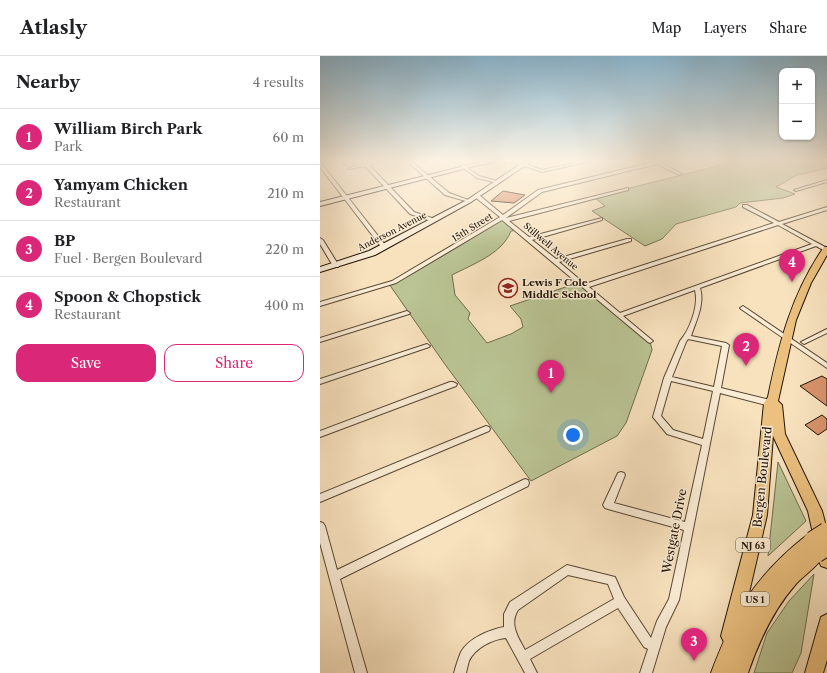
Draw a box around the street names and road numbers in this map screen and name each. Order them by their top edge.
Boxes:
street label: Anderson Avenue [355,209,428,254]
street label: 15th Street [450,210,495,244]
street label: Stillwell Avenue [521,220,581,272]
street label: Bergen Boulevard [749,425,775,528]
street label: Westgate Drive [658,487,690,576]
road number: NJ 63 [736,538,770,552]
road number: US 1 [741,592,769,606]

